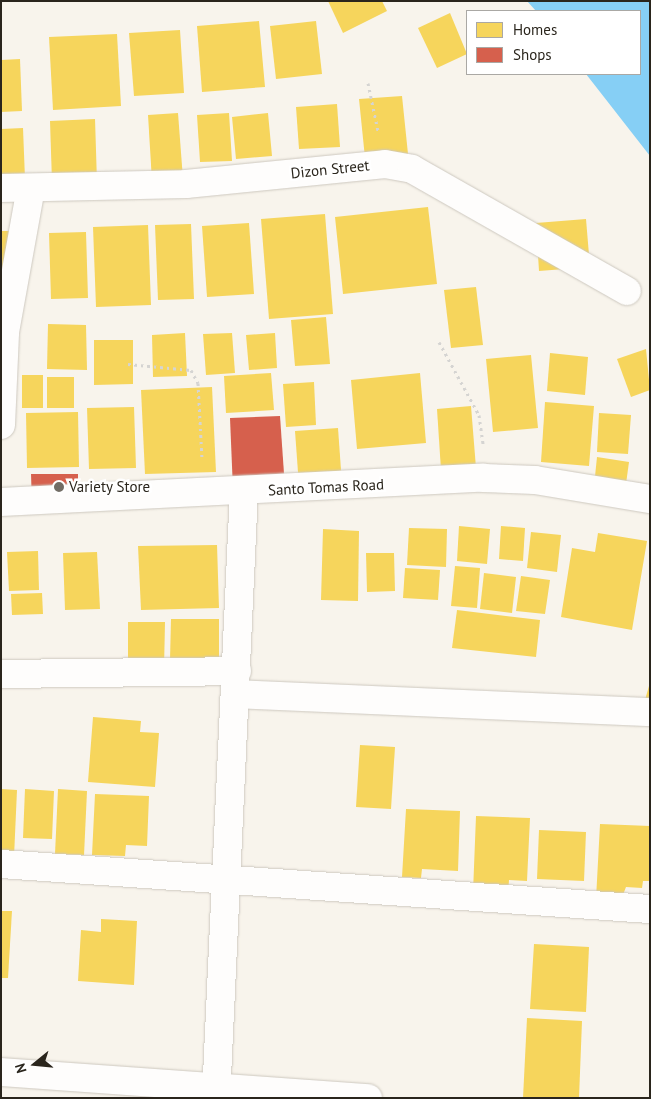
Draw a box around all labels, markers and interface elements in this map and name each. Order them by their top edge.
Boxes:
legend [466,10,641,75]
text: Homes [513,20,557,39]
text: Shops [513,45,552,64]
street label: Dizon Street [290,156,370,182]
street label: Santo Tomas Road [267,475,385,499]
place label: Variety Store [69,478,151,496]
marker: Variety Store [53,481,65,493]
north arrow [10,1039,60,1089]
text: N [11,1061,31,1075]

